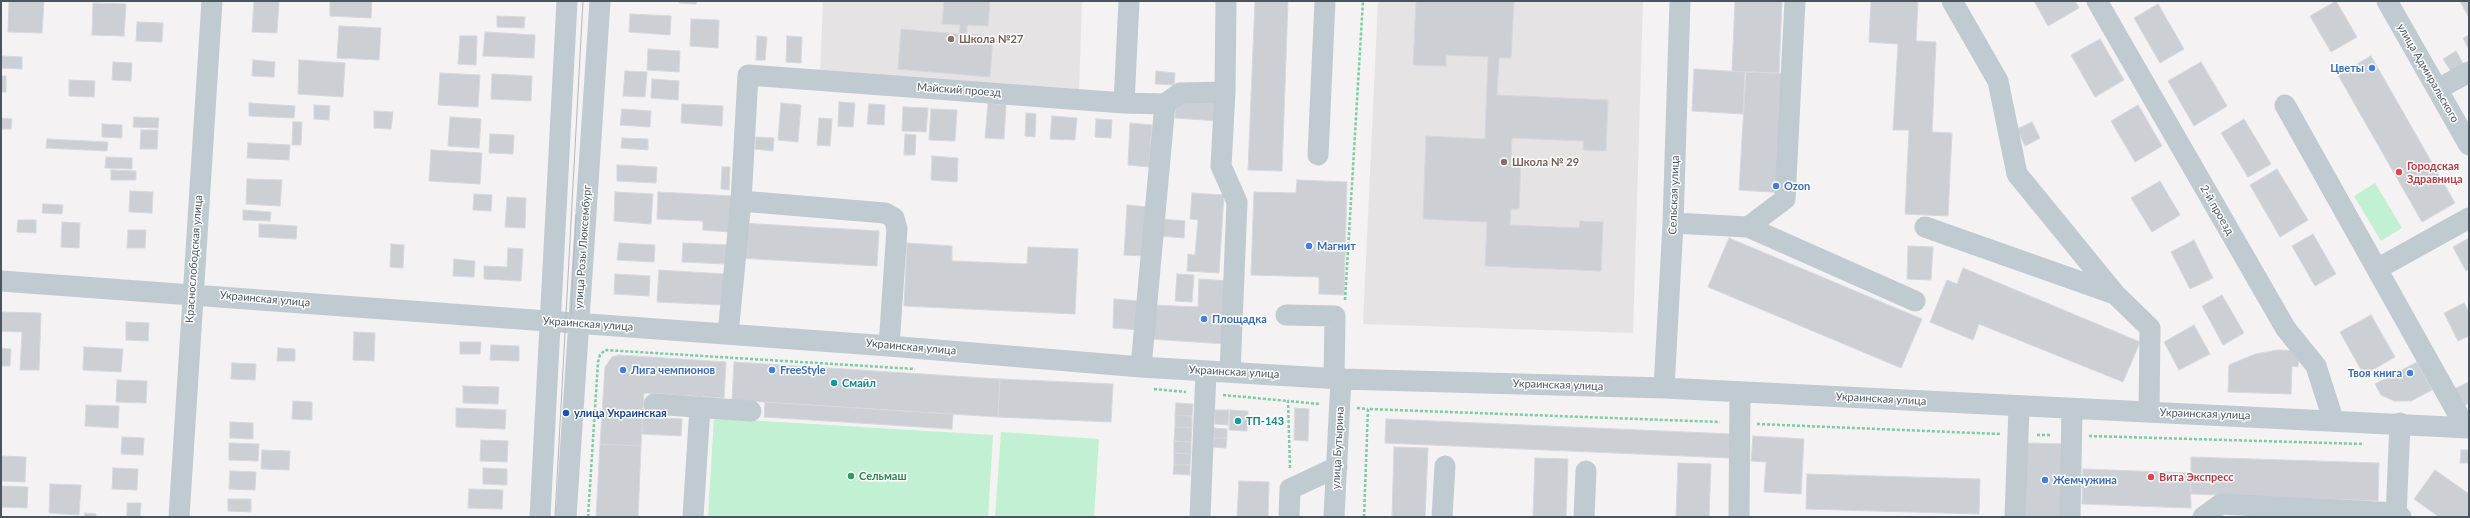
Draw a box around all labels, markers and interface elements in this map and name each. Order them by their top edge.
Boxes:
street label: улица Адмиральского [2394,21,2462,125]
place label: Школа №27 [959,32,1023,46]
marker: Школа №27 [946,34,956,44]
place label: Цветы [2330,61,2364,75]
marker: Цветы [2367,63,2377,73]
street label: Майский проезд [916,80,1002,100]
place label: Школа № 29 [1512,155,1579,169]
street label: Сельская улица [1666,155,1682,235]
marker: Школа № 29 [1499,157,1509,167]
place label: Городская Здравница [2407,159,2463,185]
marker: Городская Здравница [2394,167,2404,177]
place label: Ozon [1784,179,1810,193]
marker: Ozon [1771,181,1781,191]
street label: 2-й проезд [2197,183,2237,237]
street label: улица Розы Люксембург [572,185,594,309]
street label: Краснослободская улица [183,195,205,323]
place label: Магнит [1317,239,1356,253]
marker: Магнит [1304,241,1314,251]
street label: Украинская улица [219,288,311,310]
place label: Площадка [1212,312,1267,326]
street label: Украинская улица [542,314,634,334]
marker: Площадка [1199,314,1209,324]
street label: Украинская улица [865,336,957,358]
place label: Лига чемпионов [631,363,715,377]
place label: FreeStyle [780,363,826,377]
street label: Украинская улица [1188,363,1280,381]
marker: Лига чемпионов [618,365,628,375]
marker: FreeStyle [767,365,777,375]
place label: Твоя книга [2348,366,2402,380]
marker: Твоя книга [2405,368,2415,378]
place label: Смайл [842,376,876,390]
street label: Украинская улица [1512,377,1604,393]
marker: Смайл [829,378,839,388]
street label: Украинская улица [1835,390,1927,408]
place label: улица Украинская [574,406,667,420]
street label: улица Бутырина [1329,406,1347,490]
street label: Украинская улица [2159,406,2251,422]
marker: улица Украинская [561,408,571,418]
place label: ТП-143 [1246,414,1284,428]
marker: ТП-143 [1233,416,1243,426]
place label: Сельмаш [859,469,907,483]
place label: Вита Экспресс [2159,470,2234,484]
marker: Сельмаш [846,471,856,481]
marker: Вита Экспресс [2146,472,2156,482]
place label: Жемчужина [2053,473,2117,487]
marker: Жемчужина [2040,475,2050,485]

